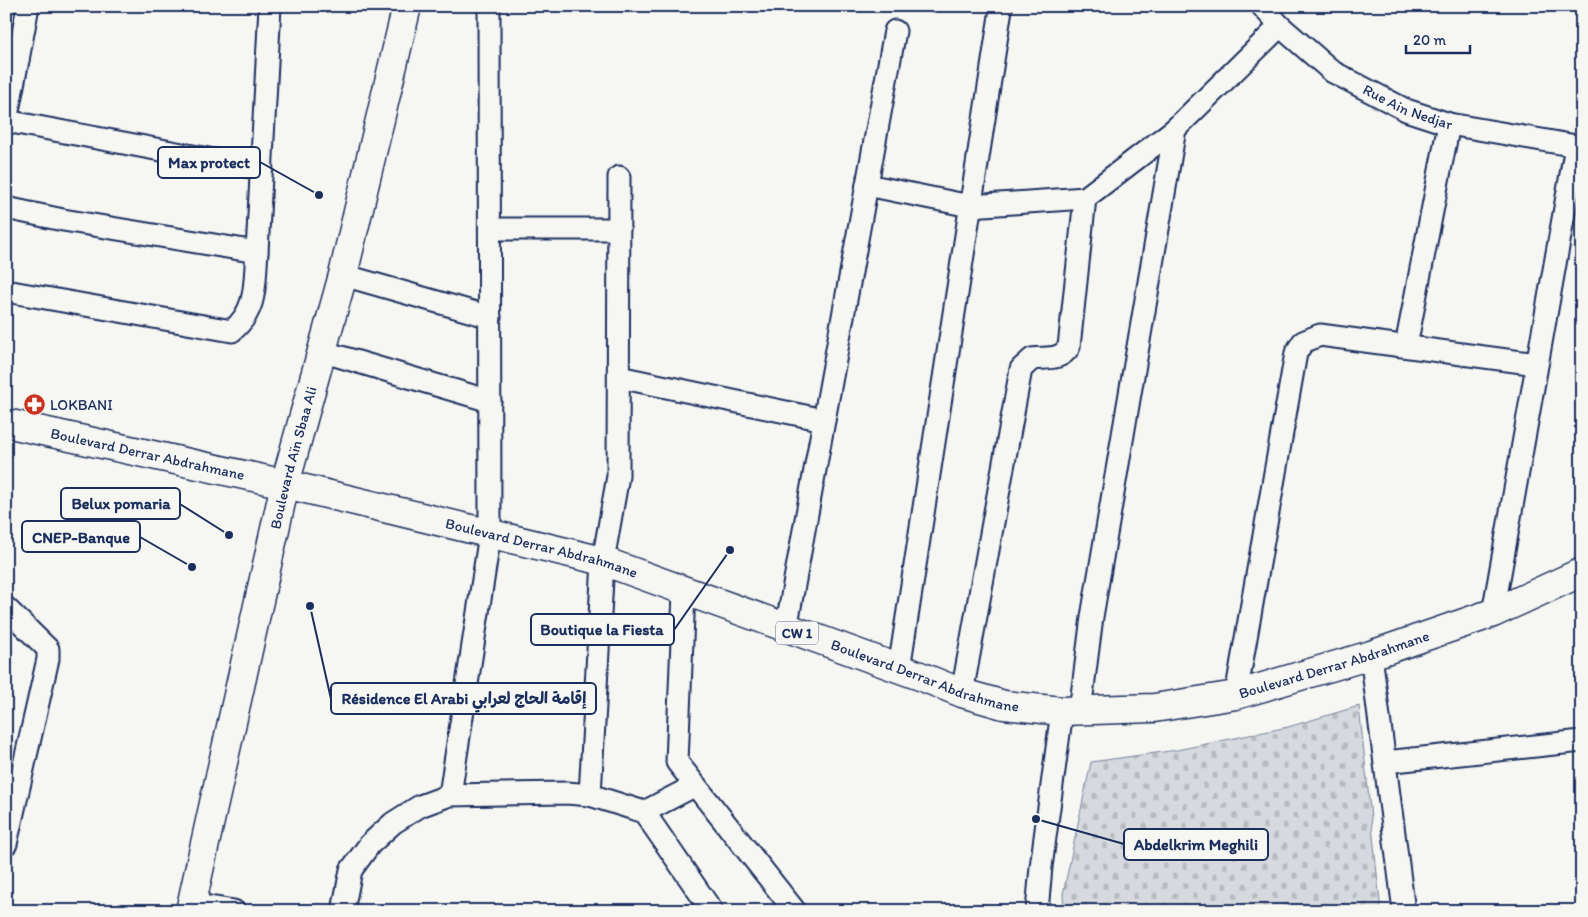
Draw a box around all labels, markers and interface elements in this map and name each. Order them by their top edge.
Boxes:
scale bar [1406,22,1469,54]
text: 20 m [1413,31,1447,49]
street label: Rue Ain Nedjar [1360,80,1454,133]
callout: Max protect [158,147,260,178]
text: Max protect [168,153,250,173]
street label: Boulevard Aïn Sbaa Ali [266,384,321,531]
pharmacy icon: LOKBANI [22,393,46,417]
place label: LOKBANI [50,396,113,414]
street label: Boulevard Derrar Abdrahmane [49,424,246,484]
callout: Belux pomaria [61,488,180,519]
text: Belux pomaria [71,494,171,514]
street label: Boulevard Derrar Abdrahmane [444,514,640,582]
callout: CNEP-Banque [22,521,140,552]
text: CNEP-Banque [32,528,130,548]
callout: Boutique la Fiesta [531,614,674,645]
text: Boutique la Fiesta [540,620,664,640]
road number: CW 1 [776,622,818,644]
street label: Boulevard Derrar Abdrahmane [1237,627,1432,703]
street label: Boulevard Derrar Abdrahmane [828,635,1020,716]
callout: Résidence El Arabi إقامة الحاج لعرابي [331,683,596,714]
text: Résidence El Arabi إقامة الحاج لعرابي [342,689,586,713]
callout: Abdelkrim Meghili [1124,829,1268,860]
text: Abdelkrim Meghili [1133,835,1258,855]

